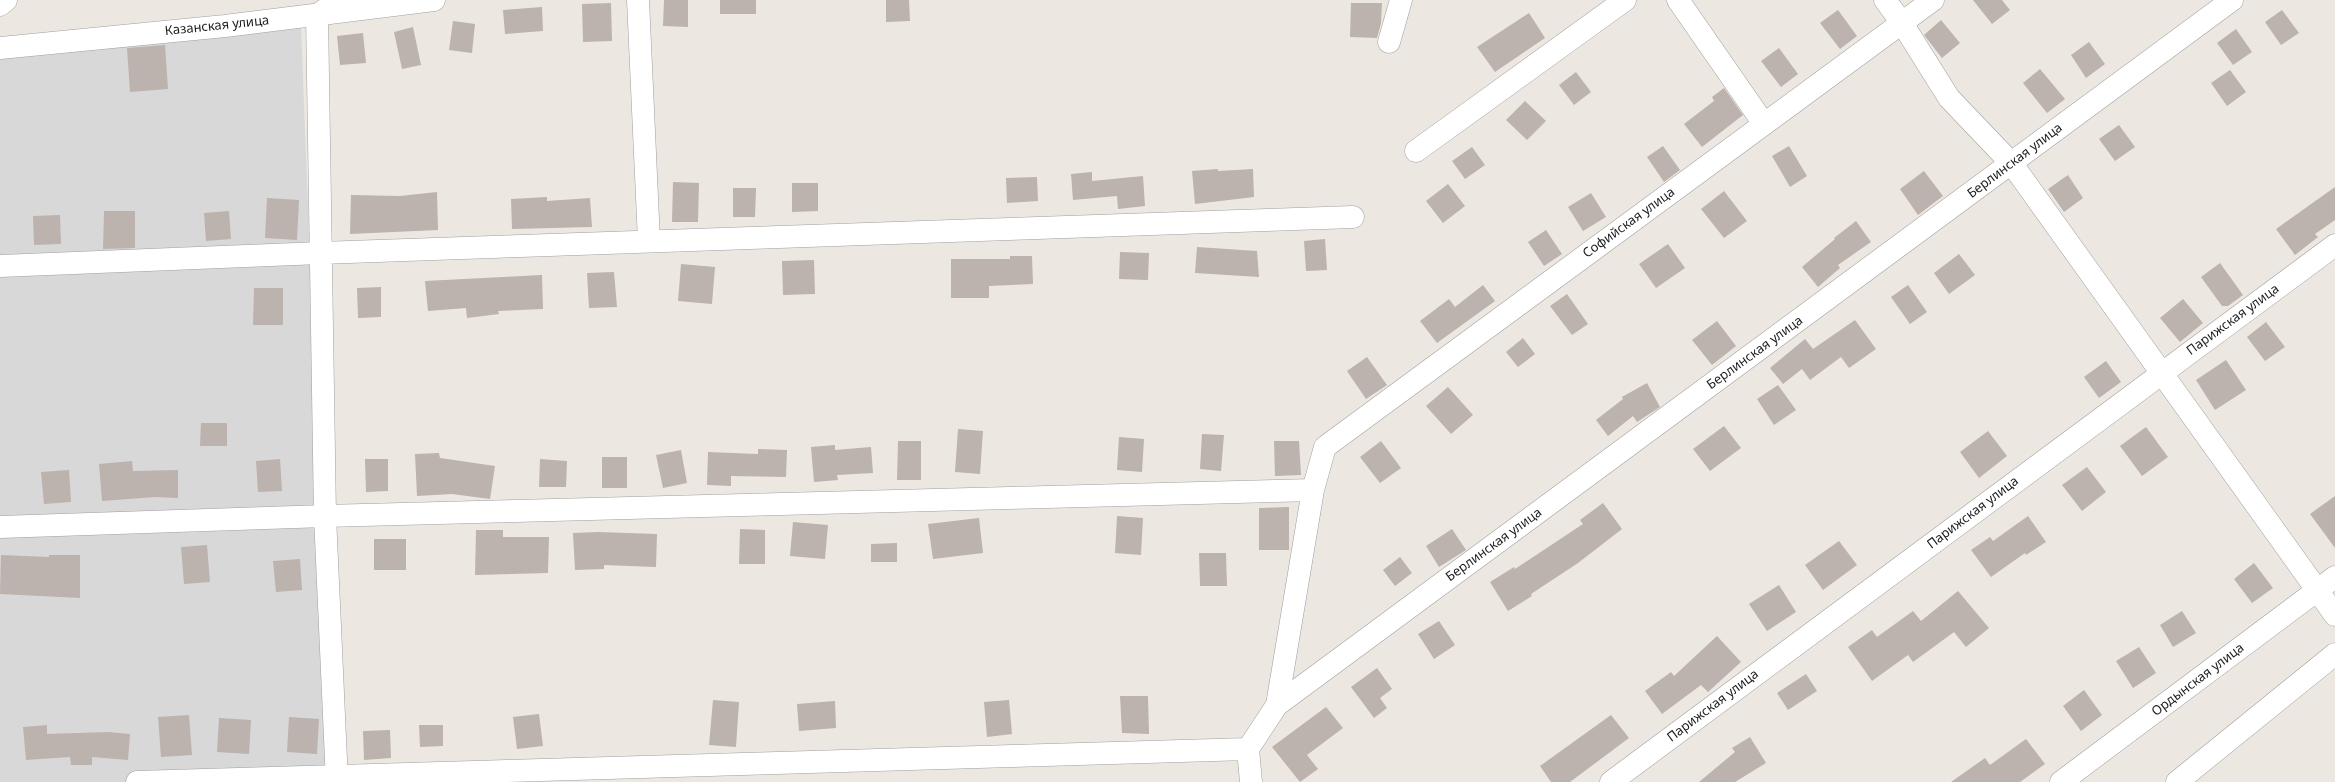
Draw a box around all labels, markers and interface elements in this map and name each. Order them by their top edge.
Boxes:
street label: Казанская улица [164,13,270,39]
street label: Берлинская улица [1964,120,2066,202]
street label: Софийская улица [1580,184,1678,262]
street label: Парижская улица [2184,281,2282,359]
street label: Берлинская улица [1704,313,1806,393]
street label: Парижская улица [1924,474,2022,552]
street label: Берлинская улица [1443,505,1545,585]
street label: Ордынская улица [2149,640,2247,720]
street label: Парижская улица [1664,667,1762,745]

